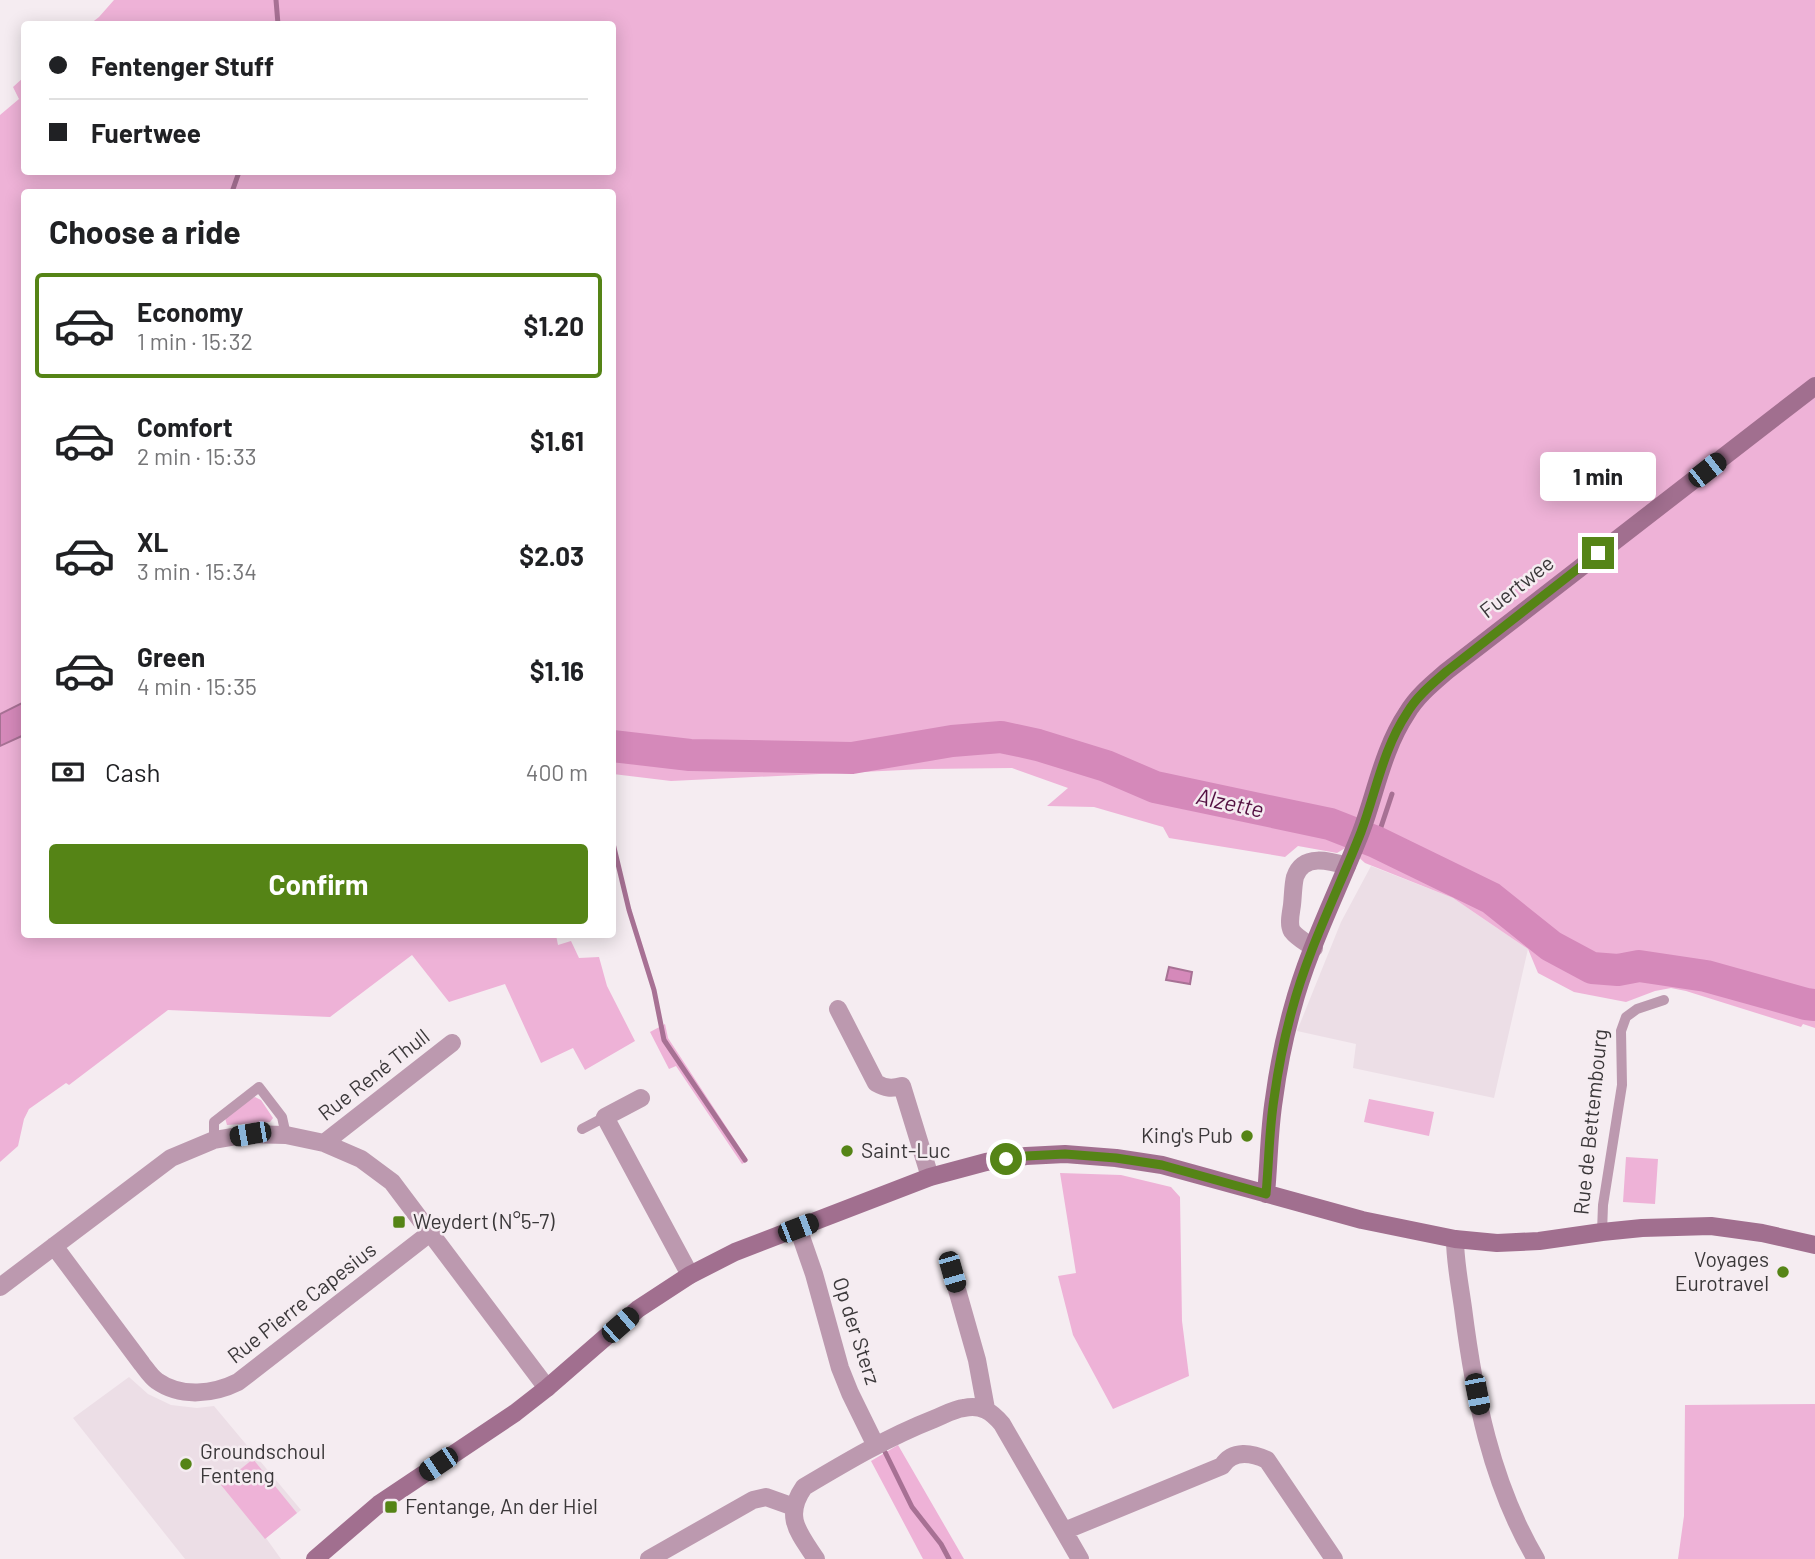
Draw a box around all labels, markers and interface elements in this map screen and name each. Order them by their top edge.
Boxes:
text: Fentenger Stuff [91,50,274,81]
text: Fuertwee [91,117,201,148]
text: Choose a ride [49,212,241,250]
icon: car [53,294,116,357]
text: Economy [137,296,243,327]
text: $1.20 [524,310,584,341]
text: 1 min · 15:32 [137,327,253,355]
icon: car [53,409,116,472]
text: Comfort [137,411,233,442]
text: $1.61 [530,425,584,456]
text: 2 min · 15:33 [137,442,257,470]
car [1684,449,1731,491]
callout: 1 min [1540,452,1656,500]
text: 1 min [1573,462,1623,490]
icon: car [53,524,116,587]
text: XL [137,526,168,557]
route end [1582,537,1614,569]
text: $2.03 [519,540,584,571]
street label: Fuertwee [1474,549,1558,622]
text: 3 min · 15:34 [137,557,257,585]
icon: car [53,639,116,702]
text: Green [137,641,205,672]
text: $1.16 [530,655,584,686]
text: 4 min · 15:35 [137,672,257,700]
icon: cash [49,753,87,791]
text: Cash [105,756,160,787]
text: 400 m [526,758,588,786]
water label: Alzette [1194,781,1266,823]
button: Confirm [49,844,588,924]
street label: Rue René Thull [312,1023,434,1125]
street label: Rue de Bettembourg [1567,1028,1612,1216]
car [228,1120,273,1148]
place label: King's Pub [1141,1122,1233,1147]
marker: King's Pub [1239,1128,1255,1144]
place label: Saint-Luc [861,1137,950,1162]
marker: Saint-Luc [839,1143,855,1159]
route start [990,1143,1022,1175]
place label: Weydert (N°5-7) [413,1208,555,1233]
car [775,1211,822,1245]
marker: Weydert (N°5-7) [391,1214,407,1230]
street label: Rue Pierre Capesius [222,1236,380,1368]
place label: Voyages Eurotravel [1675,1246,1769,1295]
car [937,1249,968,1295]
marker: Voyages Eurotravel [1775,1264,1791,1280]
street label: Op der Sterz [828,1274,886,1387]
car [598,1303,643,1347]
car [1463,1371,1492,1417]
place label: Groundschoul Fenteng [200,1438,325,1487]
car [415,1444,462,1484]
marker: Groundschoul Fenteng [178,1456,194,1472]
place label: Fentange, An der Hiel [405,1493,598,1518]
marker: Fentange, An der Hiel [383,1499,399,1515]

